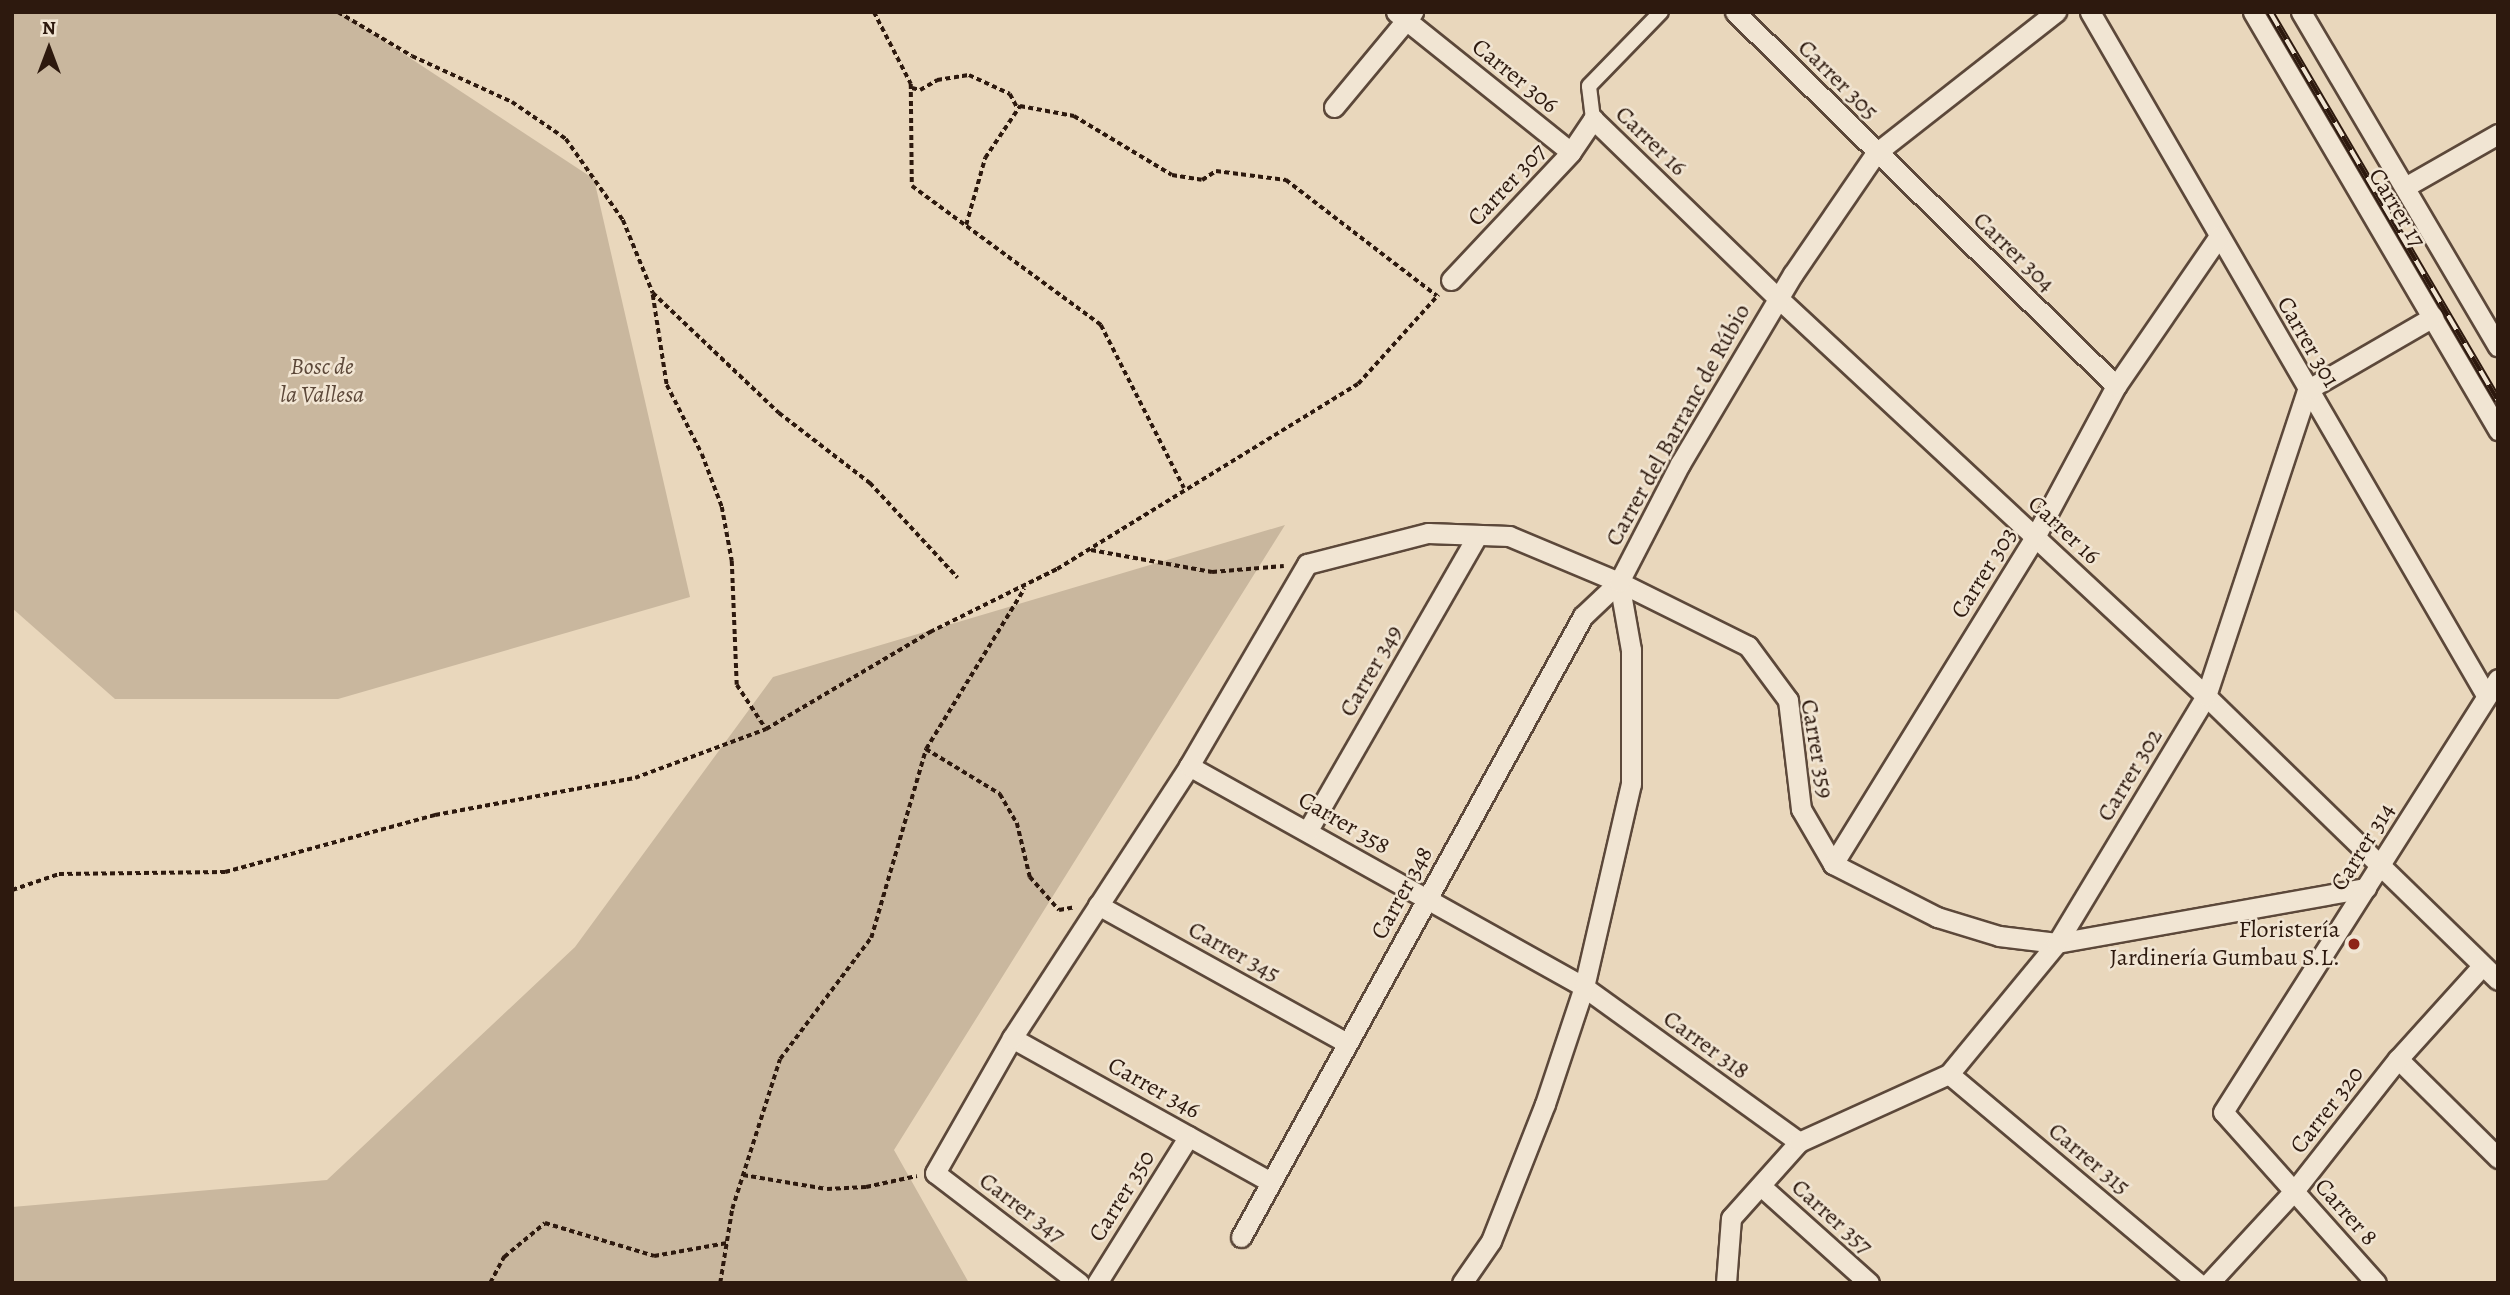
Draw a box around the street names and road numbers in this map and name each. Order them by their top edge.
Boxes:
street label: Carrer 306 [1466,32,1564,120]
street label: Carrer 305 [1792,34,1884,126]
street label: Carrer 16 [1609,100,1693,182]
street label: Carrer 307 [1462,138,1552,232]
street label: Carrer 17 [2362,163,2432,253]
street label: Carrer 304 [1967,206,2061,298]
street label: Carrer 301 [2271,291,2345,393]
street label: Carrer del Barranc de Rúbio [1599,299,1757,551]
street label: Carrer 16 [2022,489,2106,571]
street label: Carrer 303 [1945,522,2023,624]
street label: Carrer 349 [1333,620,1409,722]
street label: Carrer 359 [1794,697,1840,801]
street label: Carrer 302 [2091,723,2169,827]
street label: Carrer 358 [1293,785,1395,861]
street label: Carrer 314 [2325,798,2401,896]
street label: Carrer 348 [1365,842,1439,944]
street label: Carrer 345 [1183,915,1285,989]
street label: Carrer 318 [1658,1004,1754,1086]
street label: Carrer 346 [1103,1051,1205,1125]
street label: Carrer 320 [2284,1060,2370,1160]
street label: Carrer 315 [2042,1117,2136,1201]
street label: Carrer 350 [1083,1145,1161,1247]
street label: Carrer 347 [973,1166,1071,1250]
street label: Carrer 8 [2308,1172,2384,1252]
street label: Carrer 357 [1785,1173,1879,1261]

